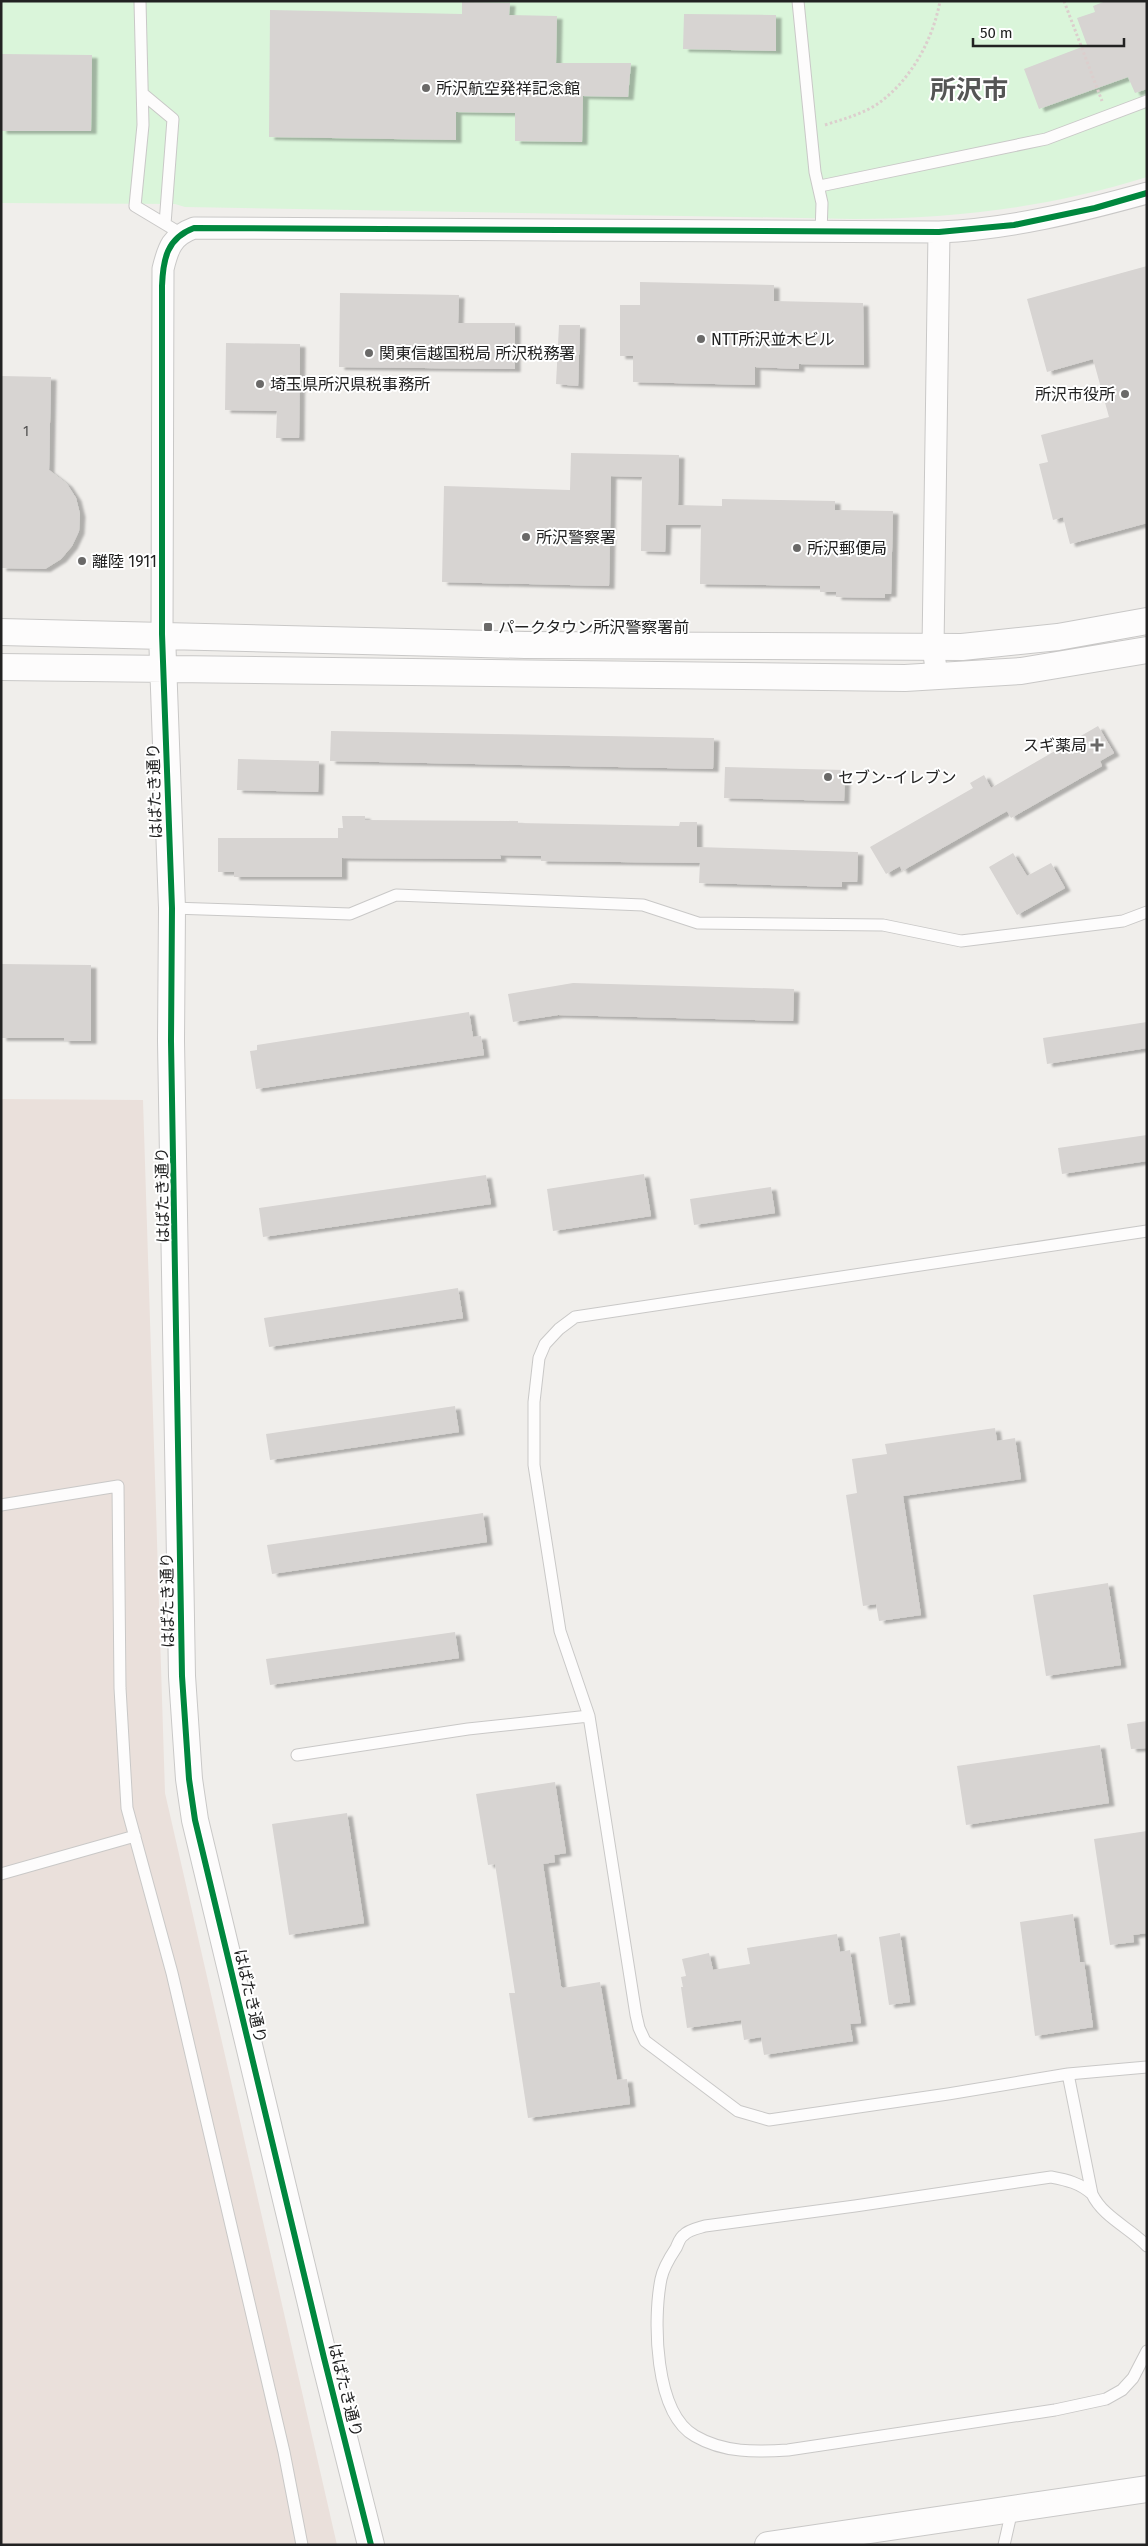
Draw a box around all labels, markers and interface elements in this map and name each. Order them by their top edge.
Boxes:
scale bar [973,15,1124,47]
text: 50 m [980,24,1013,42]
district label: 所沢市 [930,75,1008,106]
place label: 所沢航空発祥記念館 [436,79,580,98]
marker: 所沢航空発祥記念館 [420,82,432,94]
place label: NTT所沢並木ビル [711,330,834,349]
marker: NTT所沢並木ビル [695,333,707,345]
place label: 関東信越国税局 所沢税務署 [379,344,575,363]
marker: 関東信越国税局 所沢税務署 [363,347,375,359]
place label: 埼玉県所沢県税事務所 [270,375,430,394]
marker: 埼玉県所沢県税事務所 [254,378,266,390]
place label: 所沢市役所 [1035,385,1115,404]
marker: 所沢市役所 [1119,388,1131,400]
house number: 1 [23,423,29,440]
place label: 所沢警察署 [536,528,616,547]
marker: 所沢警察署 [520,531,532,543]
place label: 所沢郵便局 [807,539,887,558]
marker: 所沢郵便局 [791,542,803,554]
place label: 離陸 1911 [92,552,157,571]
marker: 離陸 1911 [76,555,88,567]
place label: パークタウン所沢警察署前 [498,618,689,637]
marker: パークタウン所沢警察署前 [482,621,494,633]
place label: スギ薬局 [1023,736,1087,755]
marker: スギ薬局 [1091,739,1103,751]
street label: はばたき通り [143,743,166,839]
place label: セブン-イレブン [838,768,956,787]
marker: セブン-イレブン [822,771,834,783]
street label: はばたき通り [152,1147,173,1243]
street label: はばたき通り [157,1552,178,1648]
street label: はばたき通り [230,1947,271,2045]
street label: はばたき通り [325,2341,366,2439]

